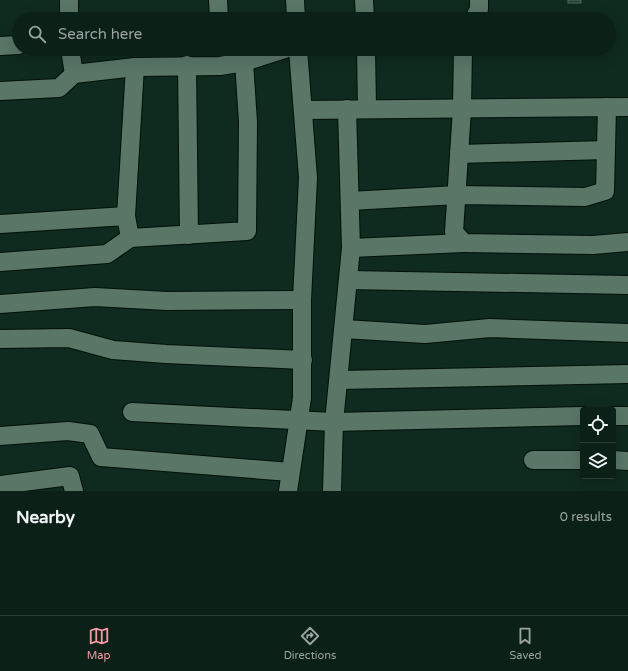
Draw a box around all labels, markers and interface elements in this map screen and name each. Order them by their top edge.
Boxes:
search box [12,12,616,56]
icon: search [26,23,48,45]
text: Search here [58,25,142,43]
map controls [580,407,616,479]
button: locate [580,407,616,443]
button: layers [580,443,616,479]
text: Nearby [16,507,75,528]
text: 0 results [560,509,612,525]
tab: Map [87,625,110,662]
tab: Directions [284,625,336,662]
tab: Saved [510,625,541,662]

